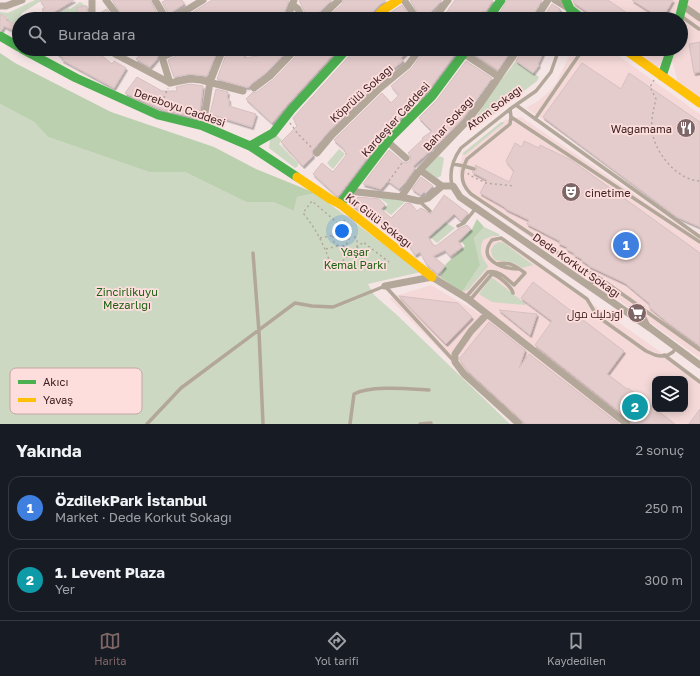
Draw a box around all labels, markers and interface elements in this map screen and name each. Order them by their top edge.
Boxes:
search box [12,12,688,56]
icon: search [26,23,48,45]
text: Burada ara [58,25,135,43]
street label: Köprülü Sokağı [327,61,395,125]
street label: Kardeşler Caddesi [358,79,432,159]
street label: Atom Sokağı [464,82,524,132]
street label: Dereboyu Caddesi [133,85,227,129]
street label: Bahar Sokağı [420,93,476,153]
restaurant icon: Wagamama [675,117,697,139]
place label: Wagamama [611,122,672,135]
theatre icon: cinetime [560,181,582,203]
place label: cinetime [585,186,631,199]
street label: Kır Gülü Sokağı [343,190,415,250]
your location [332,221,352,241]
street label: Dede Korkut Sokağı [531,230,623,300]
pin: 1 [613,230,639,260]
park label: Yaşar Kemal Parkı [324,245,386,271]
park label: Zincirlikuyu Mezarlığı [96,285,158,311]
supermarket icon: اوزدليك مول [626,302,648,324]
place label: اوزدليك مول [567,307,623,321]
legend [10,368,142,414]
text: Akıcı [43,375,68,388]
map controls [652,376,688,412]
button: layers [652,376,688,412]
pin: 2 [622,392,648,422]
text: Yavaş [43,393,73,406]
text: Yakında [16,440,82,461]
text: 2 sonuç [636,442,684,458]
text: ÖzdilekPark İstanbul [55,491,207,509]
text: 1 [27,500,33,516]
text: 250 m [645,500,683,516]
text: Market · Dede Korkut Sokağı [55,509,232,525]
text: 1. Levent Plaza [55,563,165,581]
text: 2 [26,572,34,588]
text: 300 m [645,572,683,588]
text: Yer [55,581,75,597]
tab: Harita [94,630,127,667]
tab: Yol tarifi [315,630,359,667]
tab: Kaydedilen [547,630,606,667]

